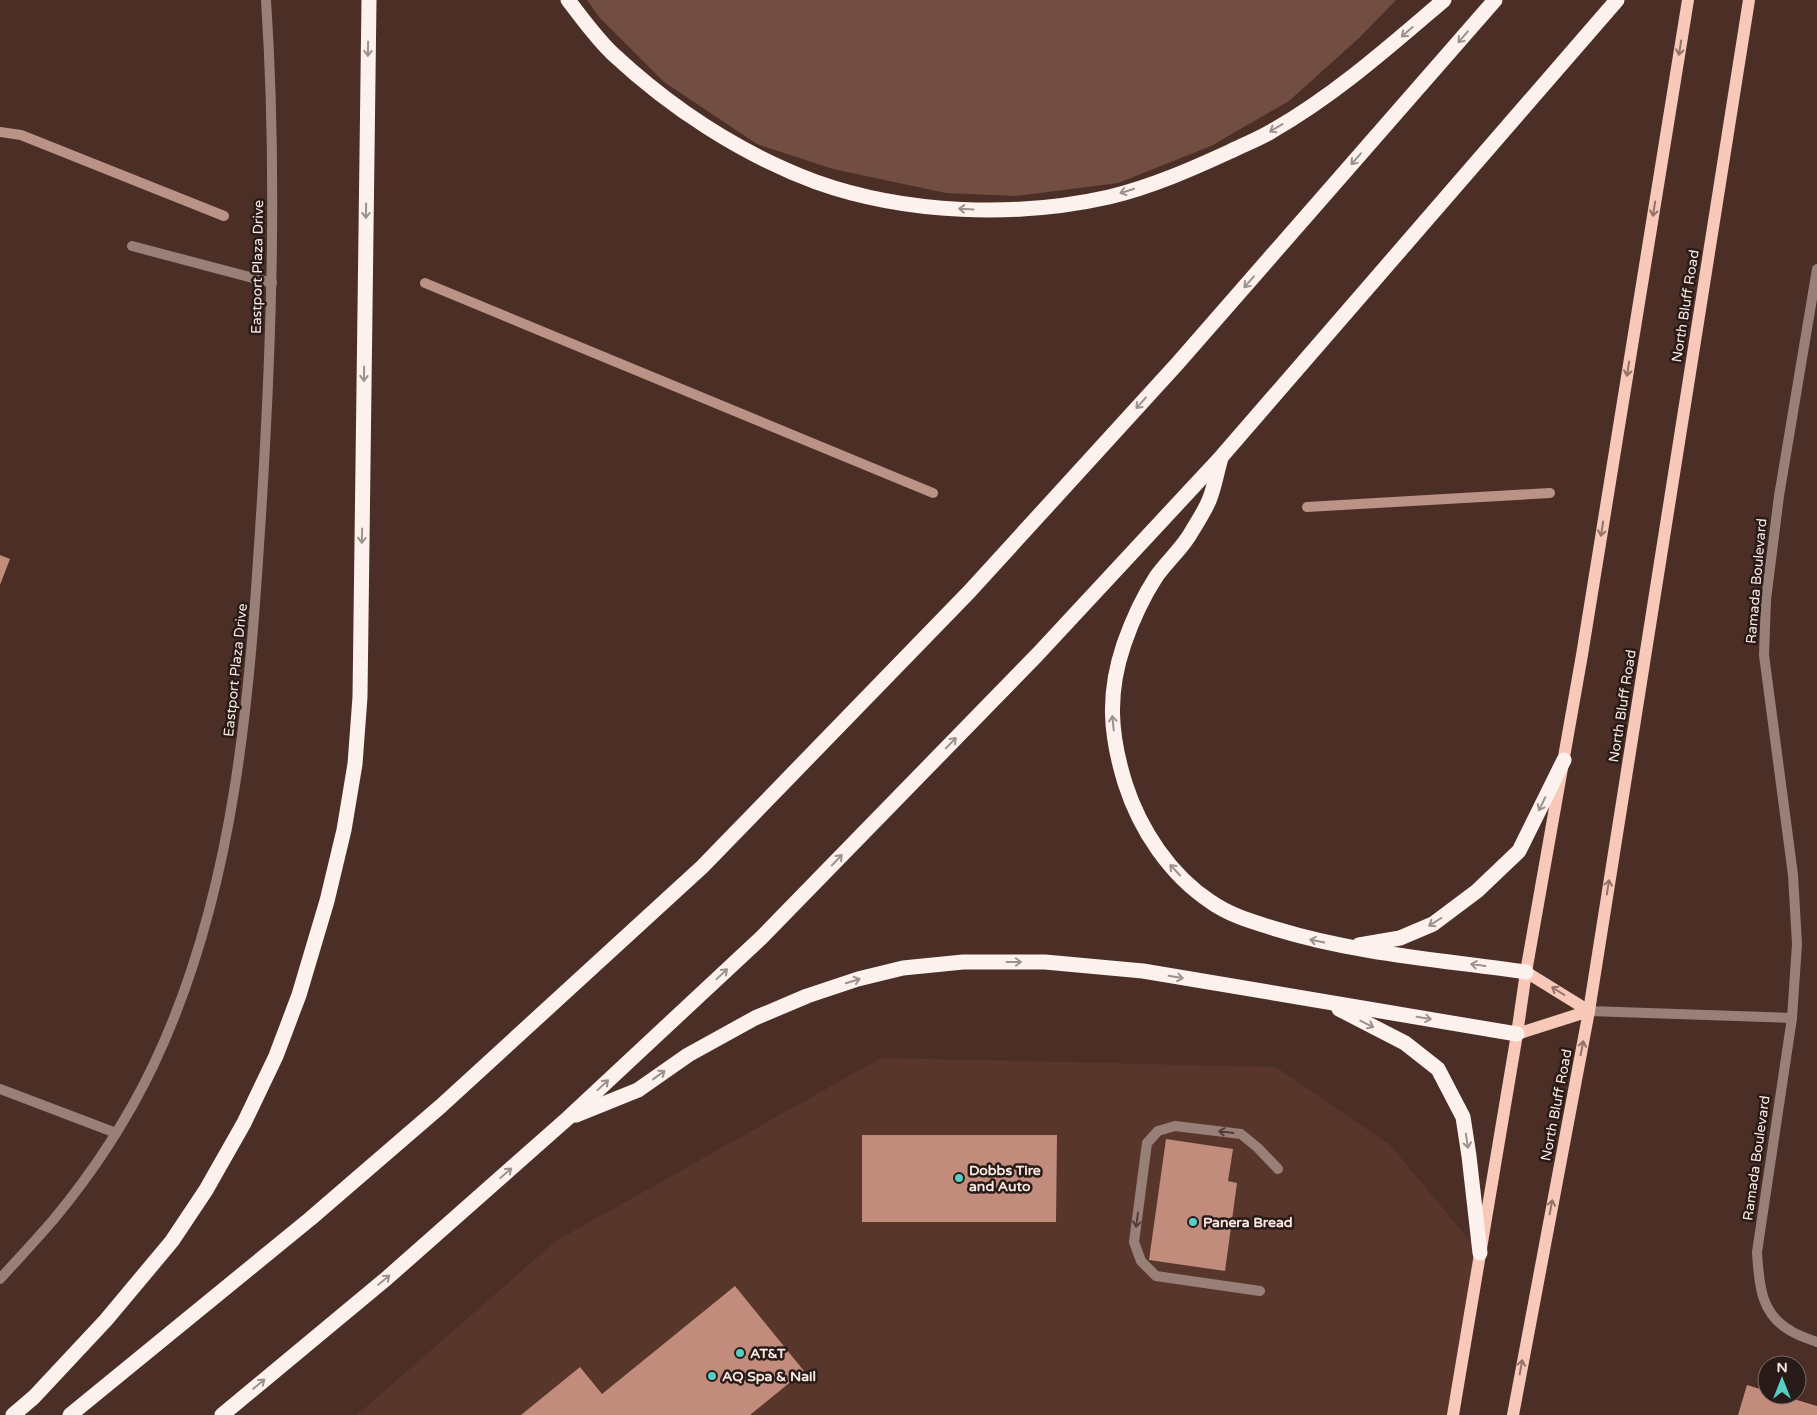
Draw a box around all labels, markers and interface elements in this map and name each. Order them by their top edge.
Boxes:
one-way arrow [1401,26,1414,37]
one-way arrow [1457,30,1468,43]
one-way arrow [363,40,373,56]
one-way arrow [1675,40,1685,56]
one-way arrow [1270,124,1284,134]
one-way arrow [1350,153,1362,166]
one-way arrow [1119,187,1135,197]
street label: Eastport Plaza Drive [248,200,267,334]
one-way arrow [1649,200,1659,216]
one-way arrow [361,202,371,219]
one-way arrow [959,204,975,214]
street label: North Bluff Road [1668,249,1703,364]
one-way arrow [1244,275,1255,288]
one-way arrow [1623,361,1633,377]
one-way arrow [359,365,369,381]
one-way arrow [1135,397,1147,410]
street label: Ramada Boulevard [1743,517,1770,645]
one-way arrow [1597,521,1607,537]
one-way arrow [357,528,367,544]
street label: Eastport Plaza Drive [220,602,251,738]
street label: North Bluff Road [1605,649,1640,764]
one-way arrow [1108,715,1117,731]
one-way arrow [945,737,957,750]
one-way arrow [1537,796,1546,811]
one-way arrow [831,854,843,866]
one-way arrow [1169,864,1181,876]
one-way arrow [1604,880,1614,896]
one-way arrow [1428,916,1442,927]
one-way arrow [1310,935,1326,945]
one-way arrow [1006,957,1022,967]
one-way arrow [1470,960,1486,970]
one-way arrow [716,968,729,980]
one-way arrow [1167,972,1183,982]
one-way arrow [845,975,861,985]
one-way arrow [1551,986,1565,996]
one-way arrow [1415,1014,1431,1024]
one-way arrow [1360,1019,1375,1029]
one-way arrow [1578,1040,1587,1056]
street label: North Bluff Road [1537,1048,1576,1163]
one-way arrow [652,1070,665,1081]
one-way arrow [597,1079,610,1091]
street label: Ramada Boulevard [1739,1094,1774,1222]
one-way arrow [1218,1127,1234,1137]
one-way arrow [1462,1133,1472,1149]
place label: Dobbs Tire and Auto [969,1162,1041,1195]
one-way arrow [499,1167,512,1178]
marker: Dobbs Tire and Auto [953,1172,965,1184]
one-way arrow [1547,1200,1557,1216]
one-way arrow [1132,1211,1142,1227]
place label: Panera Bread [1203,1214,1293,1231]
marker: Panera Bread [1187,1216,1199,1228]
one-way arrow [377,1275,390,1286]
place label: AT&T [750,1345,786,1362]
marker: AT&T [734,1347,746,1359]
north arrow [1757,1355,1807,1405]
one-way arrow [1517,1359,1527,1375]
text: N [1776,1359,1788,1376]
place label: AQ Spa & Nail [722,1368,816,1385]
marker: AQ Spa & Nail [706,1370,718,1382]
one-way arrow [252,1378,265,1389]

